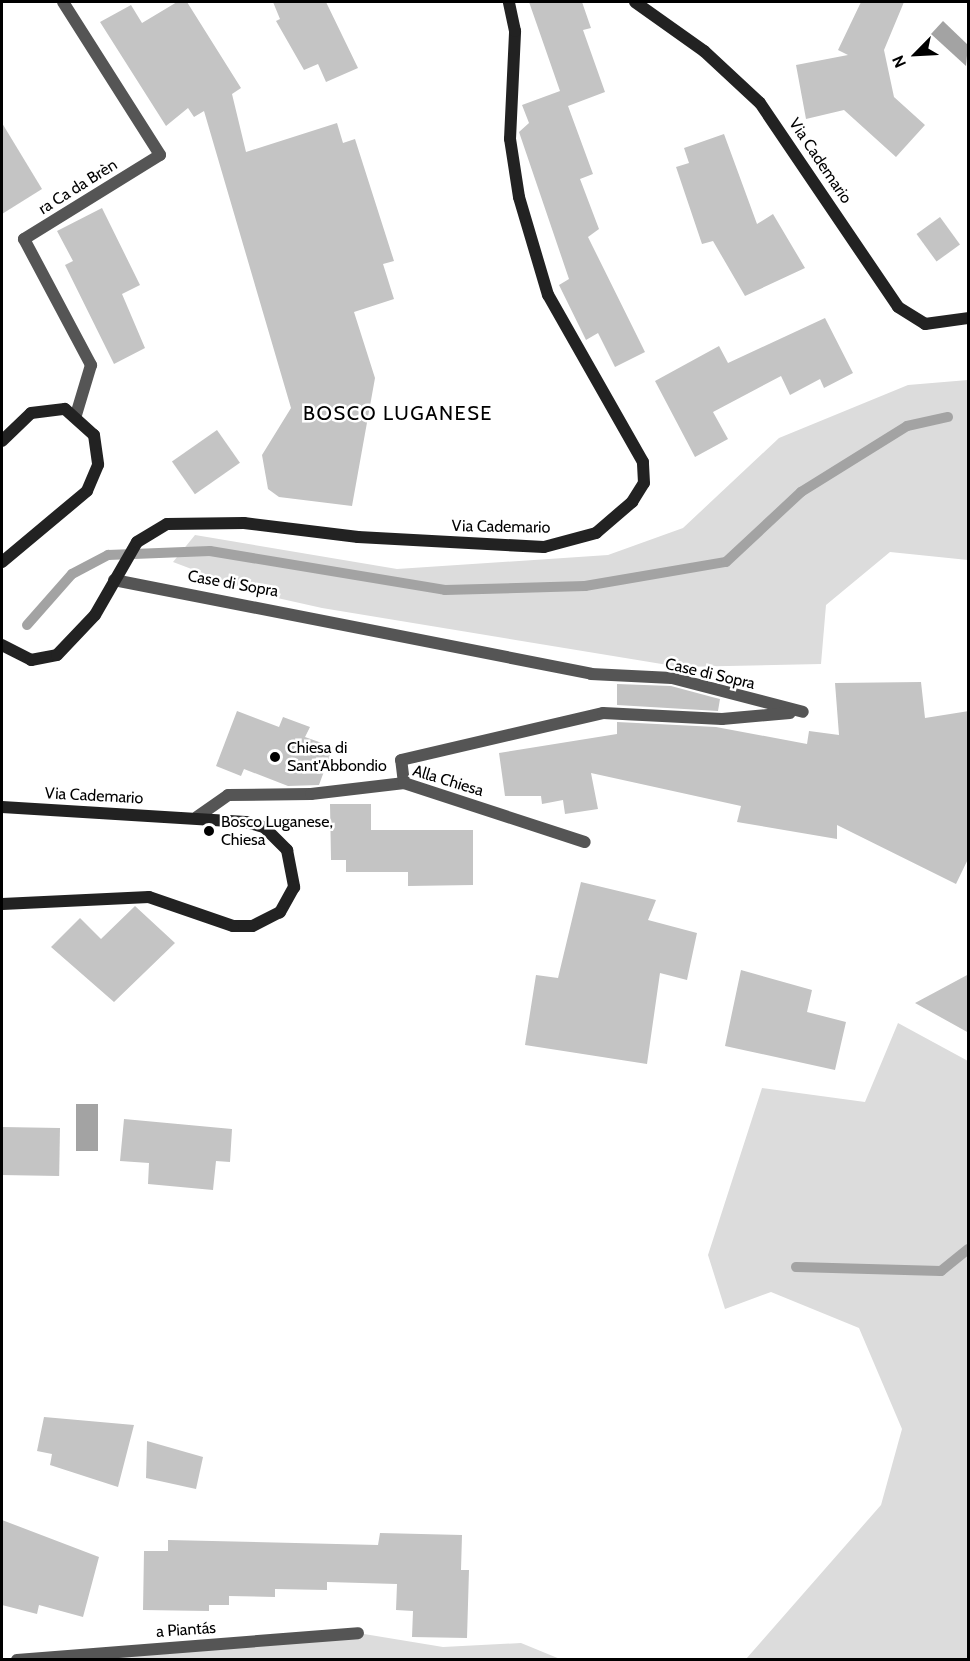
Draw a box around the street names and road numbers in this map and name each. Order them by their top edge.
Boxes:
street label: Via Cademario [784,115,856,207]
street label: ra Ca da Brèn [35,155,121,219]
street label: Via Cademario [451,517,551,537]
street label: Case di Sopra [186,567,280,601]
street label: Case di Sopra [663,654,757,694]
street label: Alla Chiesa [410,761,486,801]
street label: Via Cademario [44,784,144,808]
street label: a Piantás [155,1618,217,1642]

